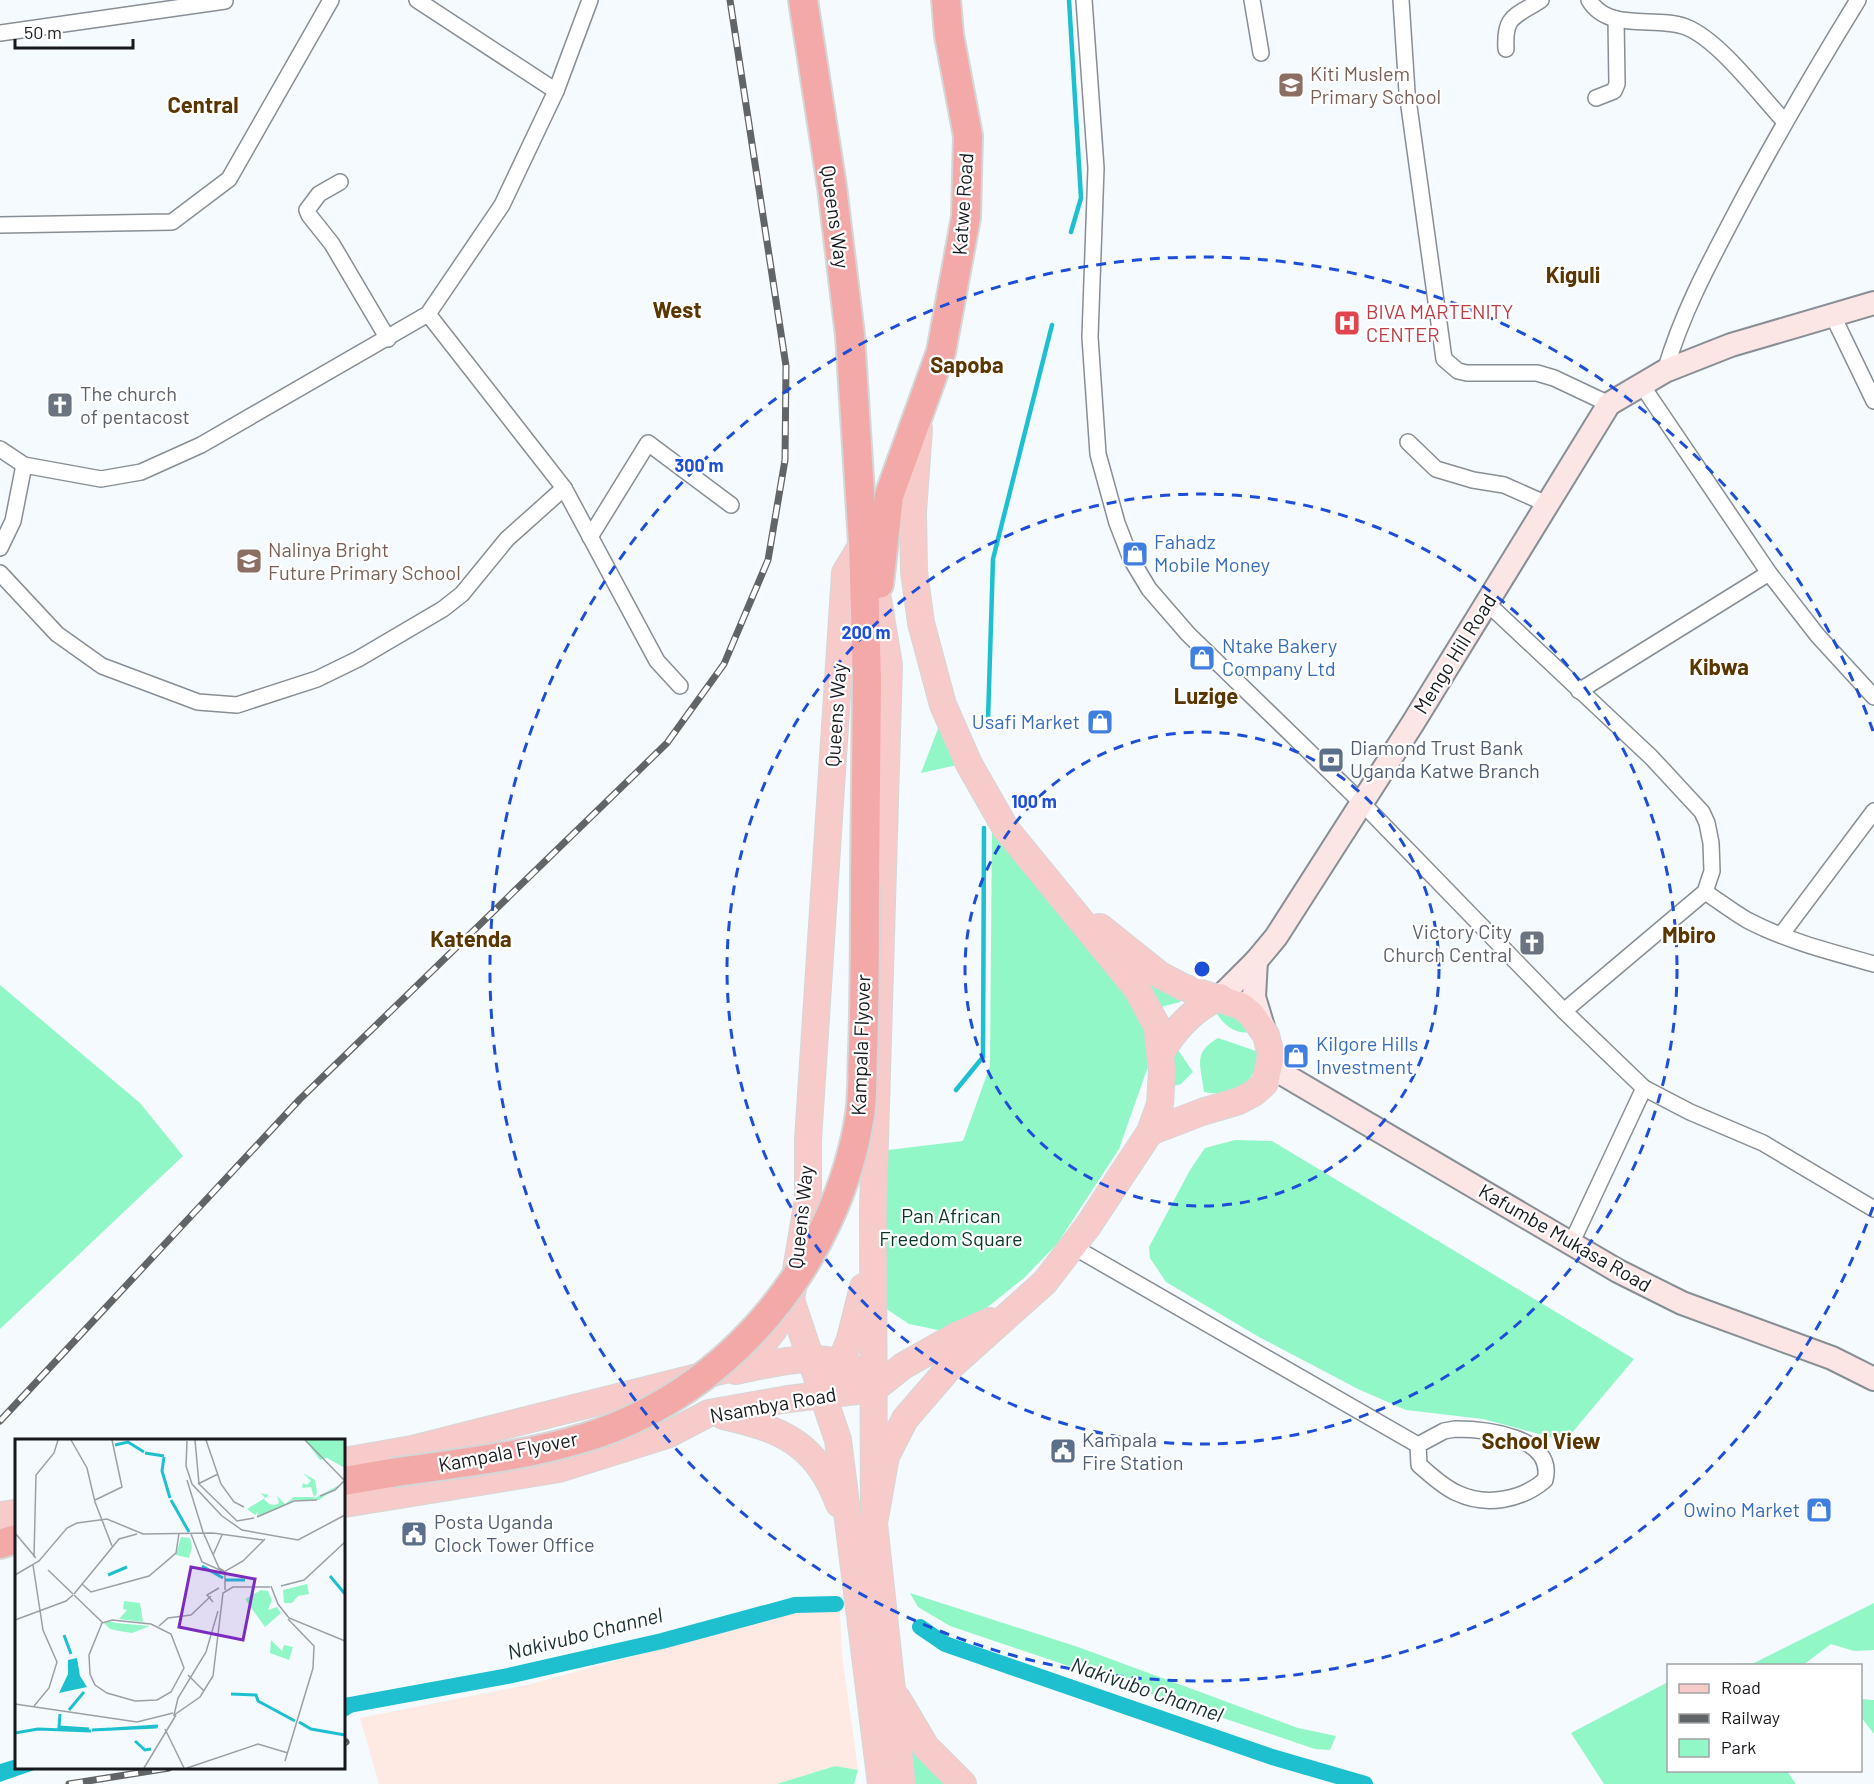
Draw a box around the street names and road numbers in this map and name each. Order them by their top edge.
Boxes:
street label: Katwe Road [946,152,978,256]
street label: Queens Way [817,164,855,270]
street label: Mengo Hill Road [1408,589,1501,718]
street label: Queens Way [819,662,851,768]
street label: Kampala Flyover [846,974,874,1116]
street label: Queens Way [783,1164,817,1270]
street label: Kafumbe Mukasa Road [1475,1178,1656,1296]
street label: Nsambya Road [708,1381,838,1427]
street label: Kampala Flyover [436,1426,580,1476]

